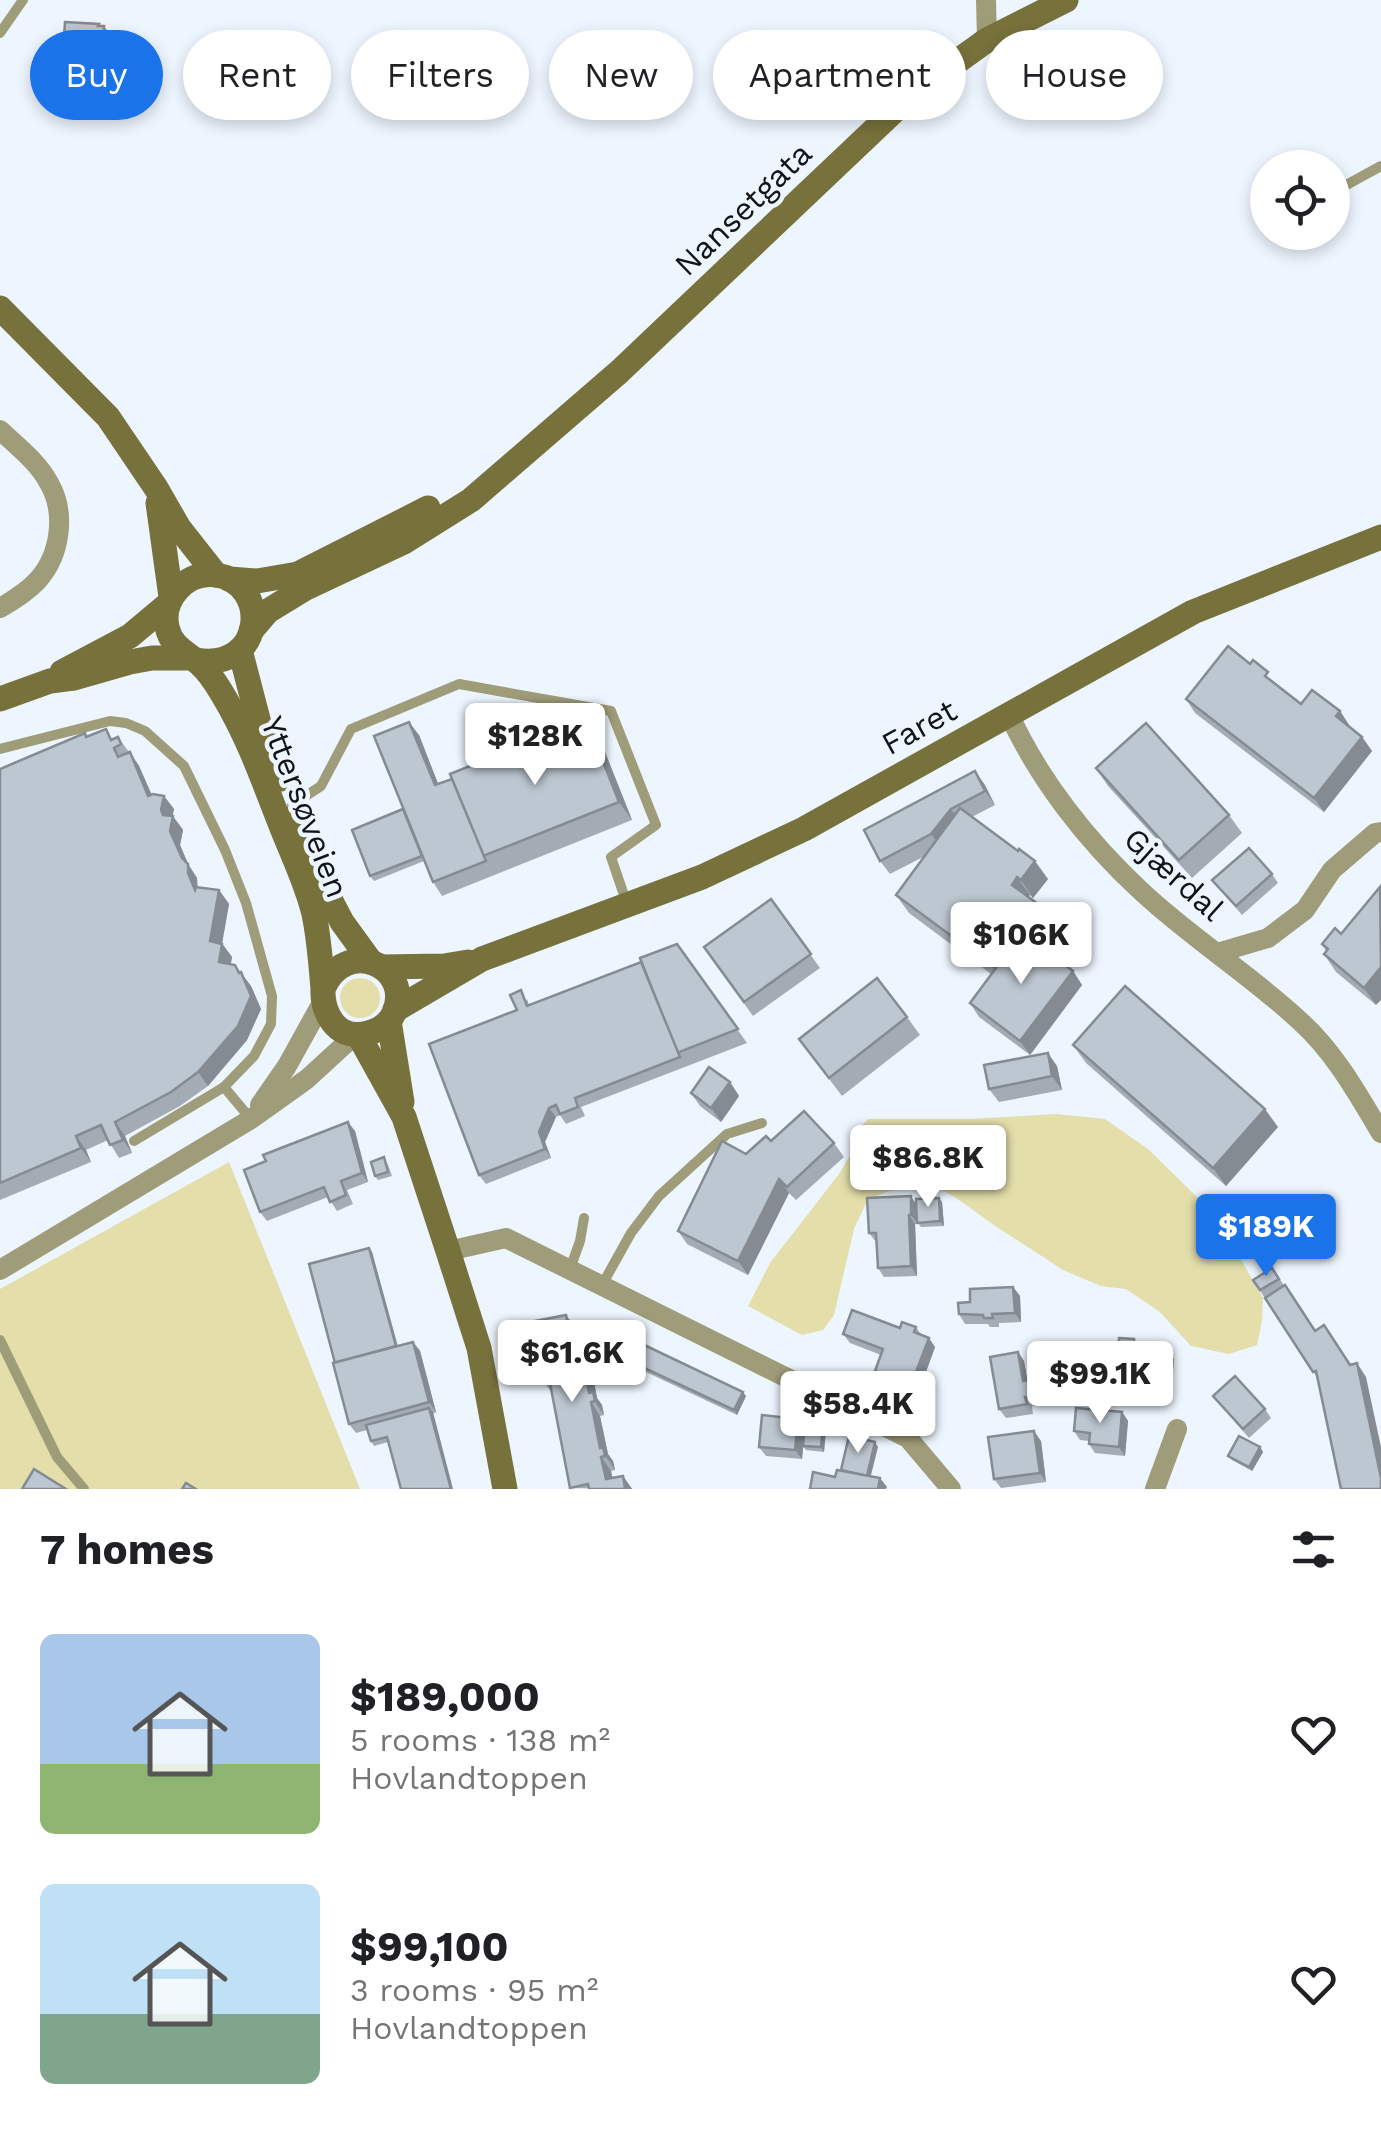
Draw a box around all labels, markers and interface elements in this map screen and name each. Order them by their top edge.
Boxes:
chip: Buy [30,30,163,120]
chip: Rent [183,30,331,120]
chip: Filters [351,30,529,120]
chip: New [549,30,693,120]
chip: Apartment [713,30,966,120]
chip: House [986,30,1163,120]
street label: Nansetgata [667,134,819,284]
map controls [1250,150,1350,250]
button: locate [1250,150,1350,250]
street label: Faret [875,691,963,763]
pin: $128K [465,703,605,788]
street label: Yttersøveien [253,711,357,903]
text: $128K [487,716,583,754]
street label: Gjærdal [1116,819,1232,929]
pin: $106K [951,902,1091,987]
text: $106K [973,915,1069,953]
pin: $86.8K [847,1125,1009,1210]
text: $86.8K [872,1138,984,1176]
pin: $189K [1196,1194,1336,1279]
text: $189K [1218,1207,1314,1245]
pin: $61.6K [491,1320,653,1405]
text: $61.6K [520,1333,624,1371]
pin: $99.1K [1019,1341,1181,1426]
text: $99.1K [1049,1354,1151,1392]
pin: $58.4K [777,1371,939,1456]
text: $58.4K [802,1384,914,1422]
icon: filters [1286,1522,1341,1577]
text: 7 homes [40,1525,214,1574]
text: $189,000 [350,1672,540,1721]
icon: home [120,1674,240,1794]
icon: heart [1286,1707,1341,1762]
text: 5 rooms · 138 m² [350,1721,610,1759]
text: Hovlandtoppen [350,1759,588,1797]
text: $99,100 [350,1922,509,1971]
icon: home [120,1924,240,2044]
icon: heart [1286,1957,1341,2012]
text: 3 rooms · 95 m² [350,1971,598,2009]
text: Hovlandtoppen [350,2009,588,2047]

